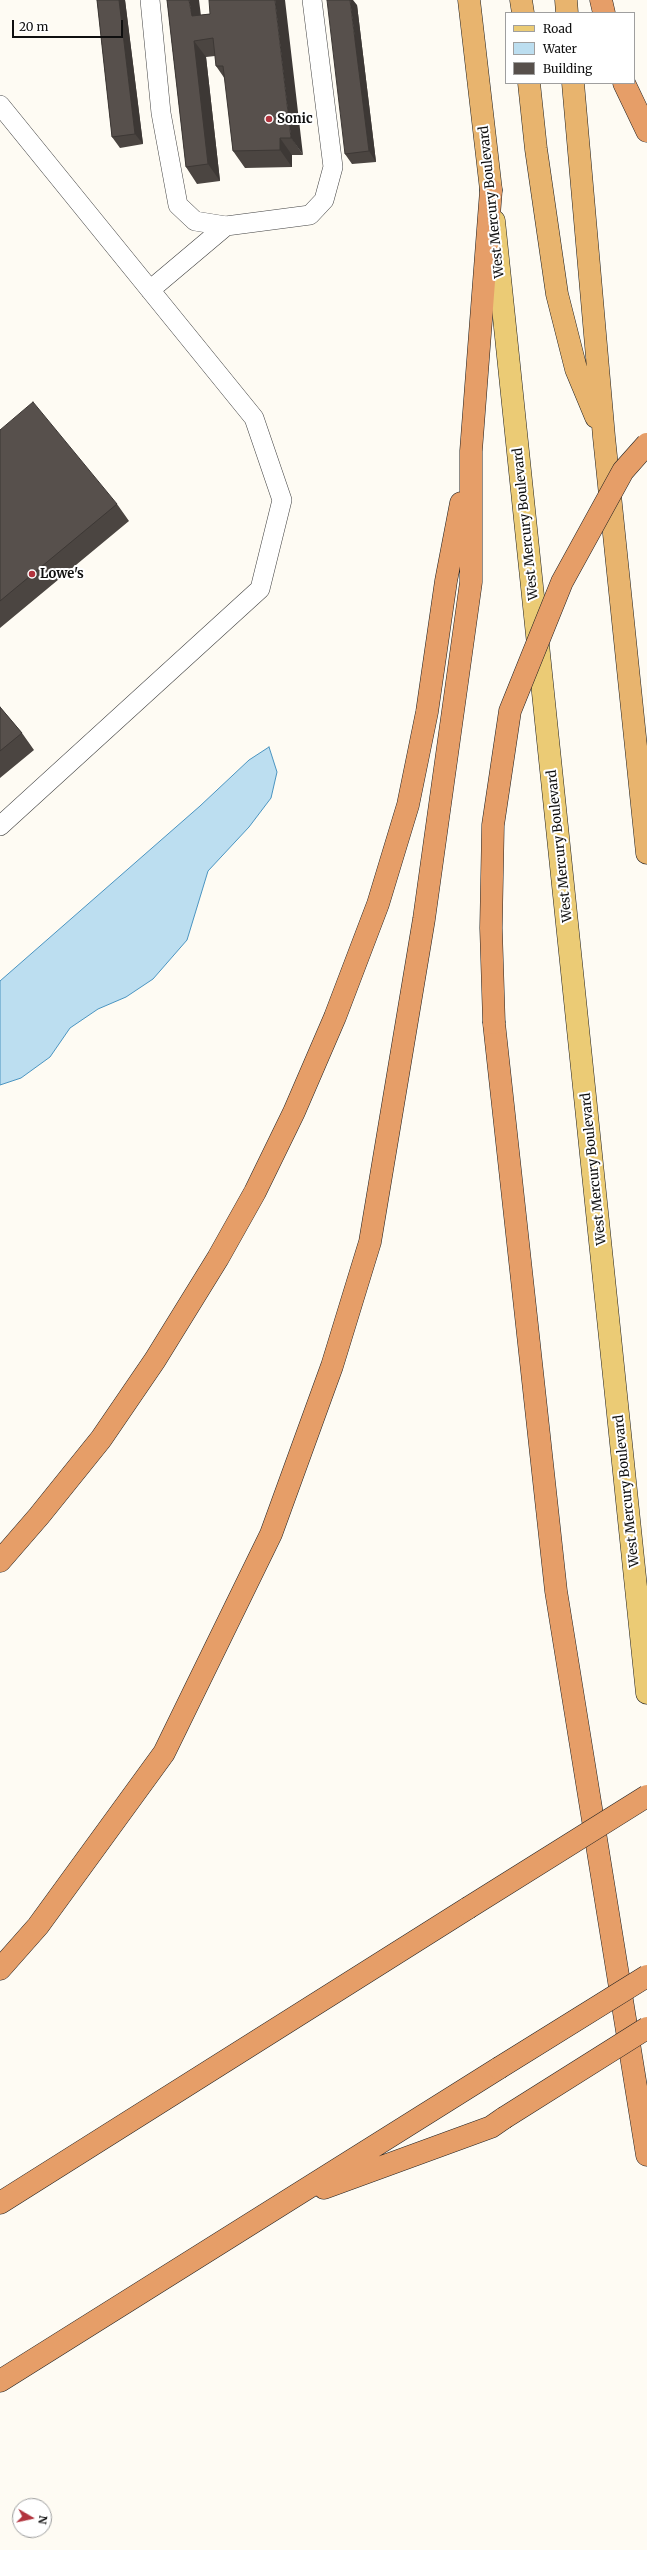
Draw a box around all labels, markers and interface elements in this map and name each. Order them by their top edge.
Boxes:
scale bar [14,12,125,38]
legend [505,12,635,84]
text: 20 m [19,19,48,34]
text: Road [543,21,572,36]
text: Water [543,41,577,56]
text: Building [543,61,592,76]
place label: Sonic [277,111,313,127]
marker: Sonic [264,114,274,124]
street label: West Mercury Boulevard [476,125,508,279]
street label: West Mercury Boulevard [510,447,542,601]
place label: Lowe's [40,566,84,582]
marker: Lowe's [27,569,37,579]
street label: West Mercury Boulevard [544,769,576,923]
street label: West Mercury Boulevard [578,1092,610,1246]
street label: West Mercury Boulevard [611,1414,643,1568]
north arrow [12,2498,52,2538]
text: N [35,2514,50,2525]

